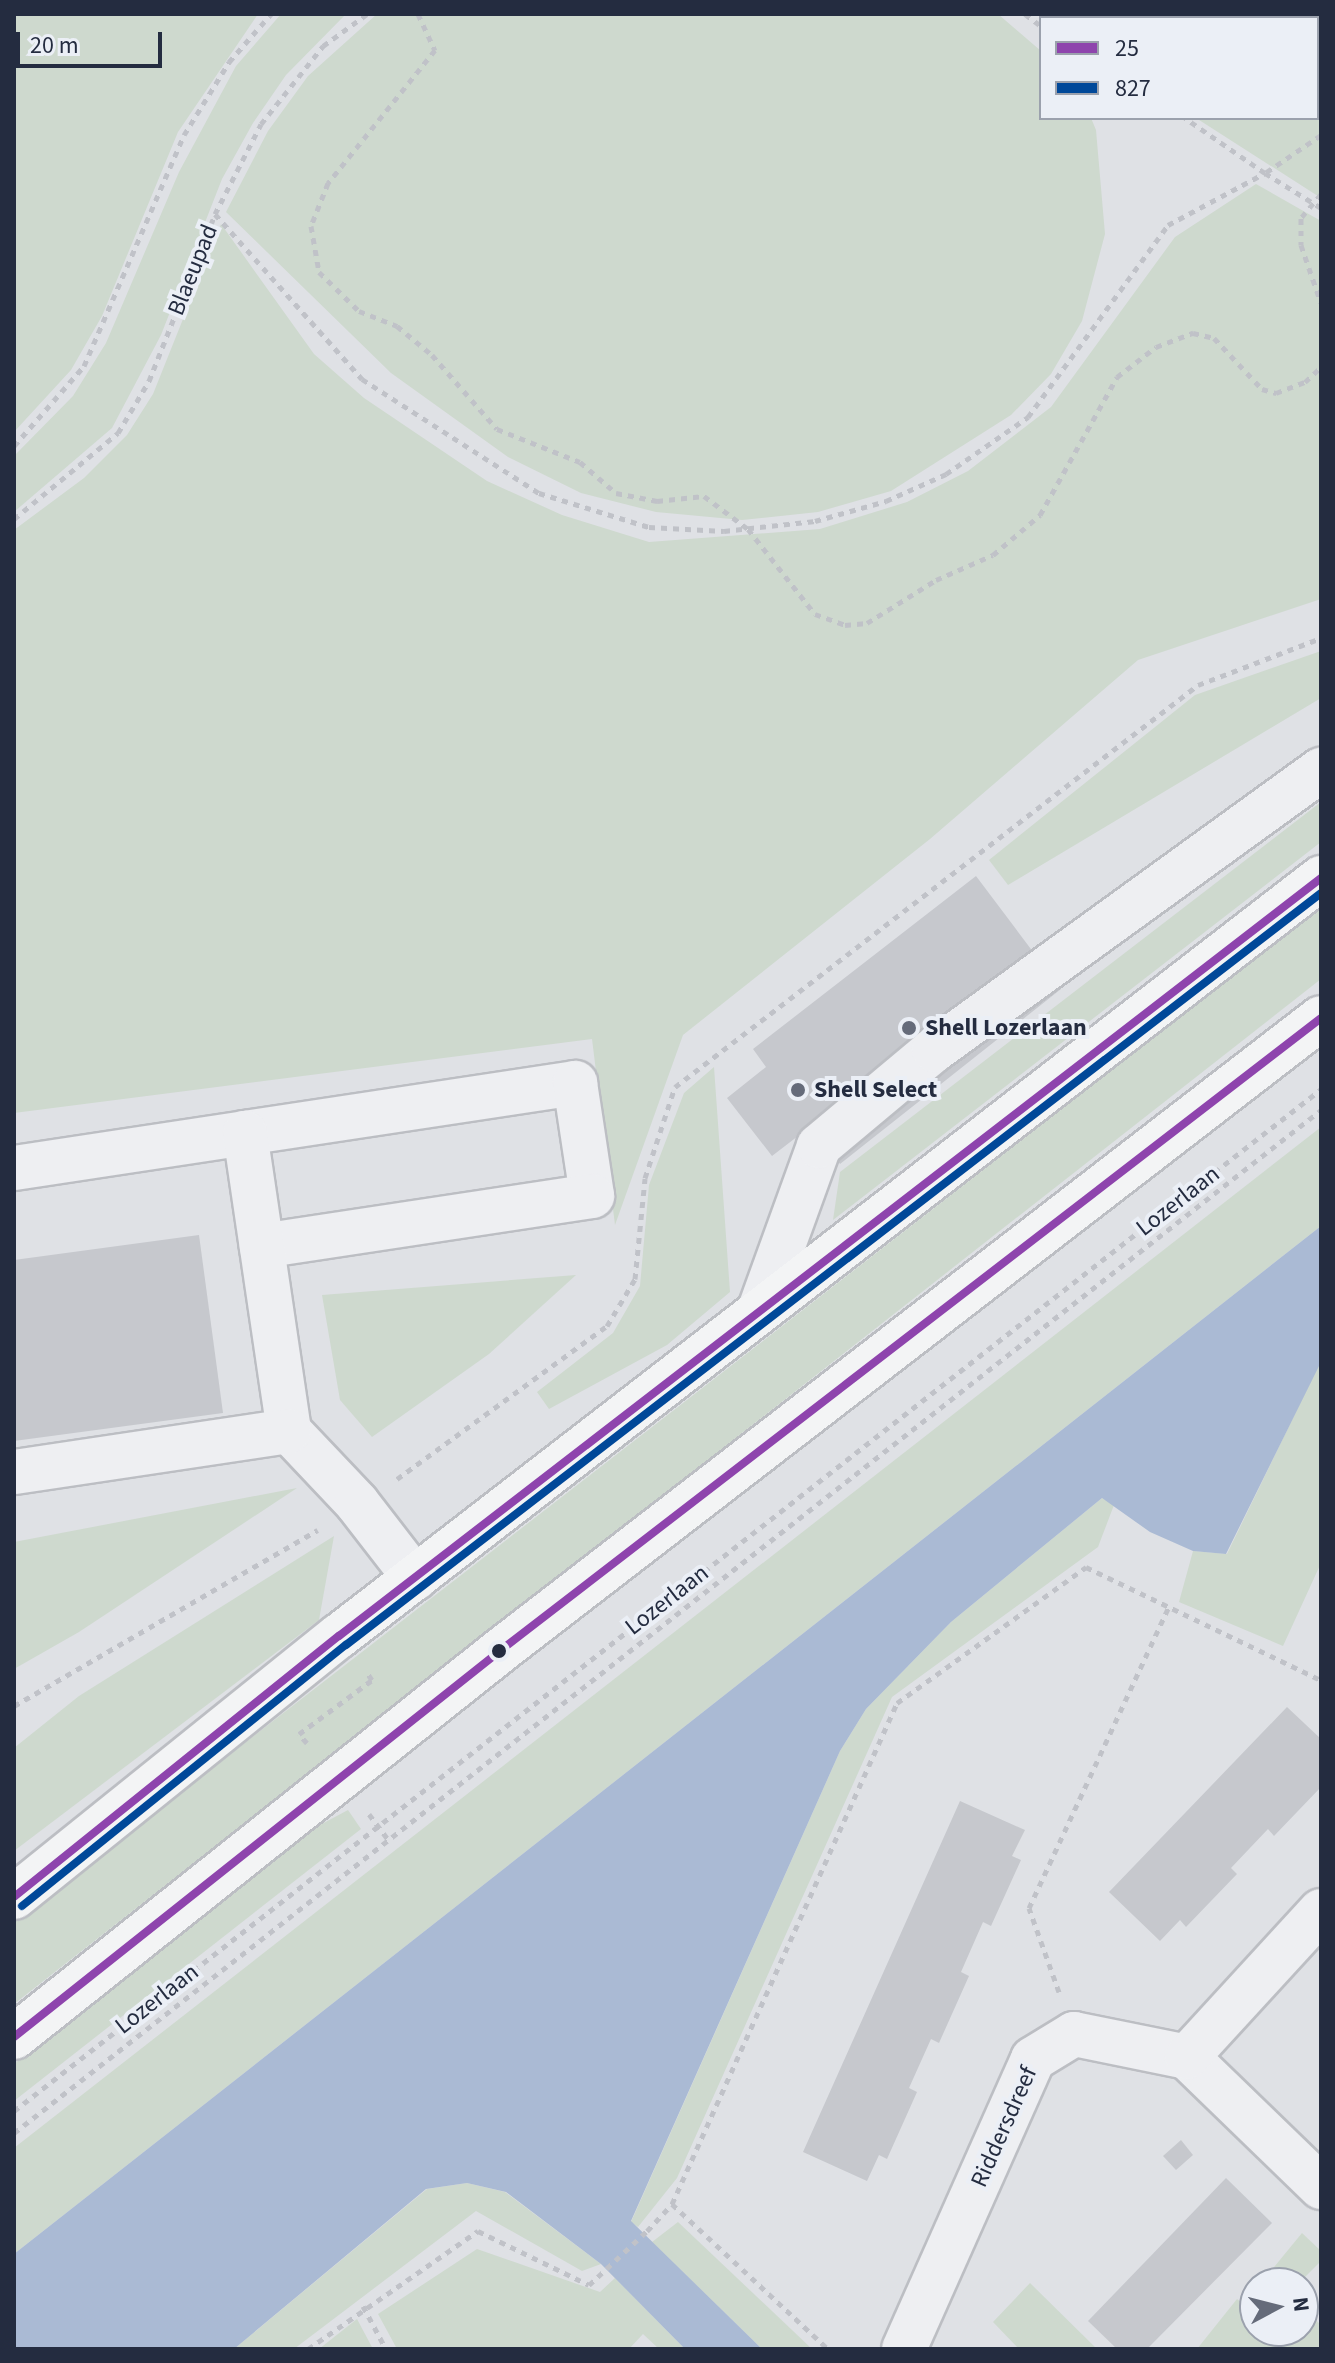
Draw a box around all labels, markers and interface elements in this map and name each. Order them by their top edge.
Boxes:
scale bar [20,16,166,66]
legend [1039,16,1319,120]
text: 20 m [30,28,79,63]
text: 25 [1115,31,1139,66]
text: 827 [1115,71,1151,106]
street label: Blaeupad [162,220,224,320]
place label: Shell Lozerlaan [925,1014,1087,1042]
marker: Shell Lozerlaan [900,1019,918,1037]
place label: Shell Select [814,1076,937,1104]
marker: Shell Select [789,1081,807,1099]
street label: Lozerlaan [1131,1160,1225,1242]
street label: Lozerlaan [620,1559,714,1641]
unlabelled marker [491,1643,507,1659]
street label: Lozerlaan [110,1958,204,2040]
street label: Riddersdreef [965,2062,1043,2192]
north arrow [1239,2267,1319,2347]
text: N [1284,2295,1318,2314]

